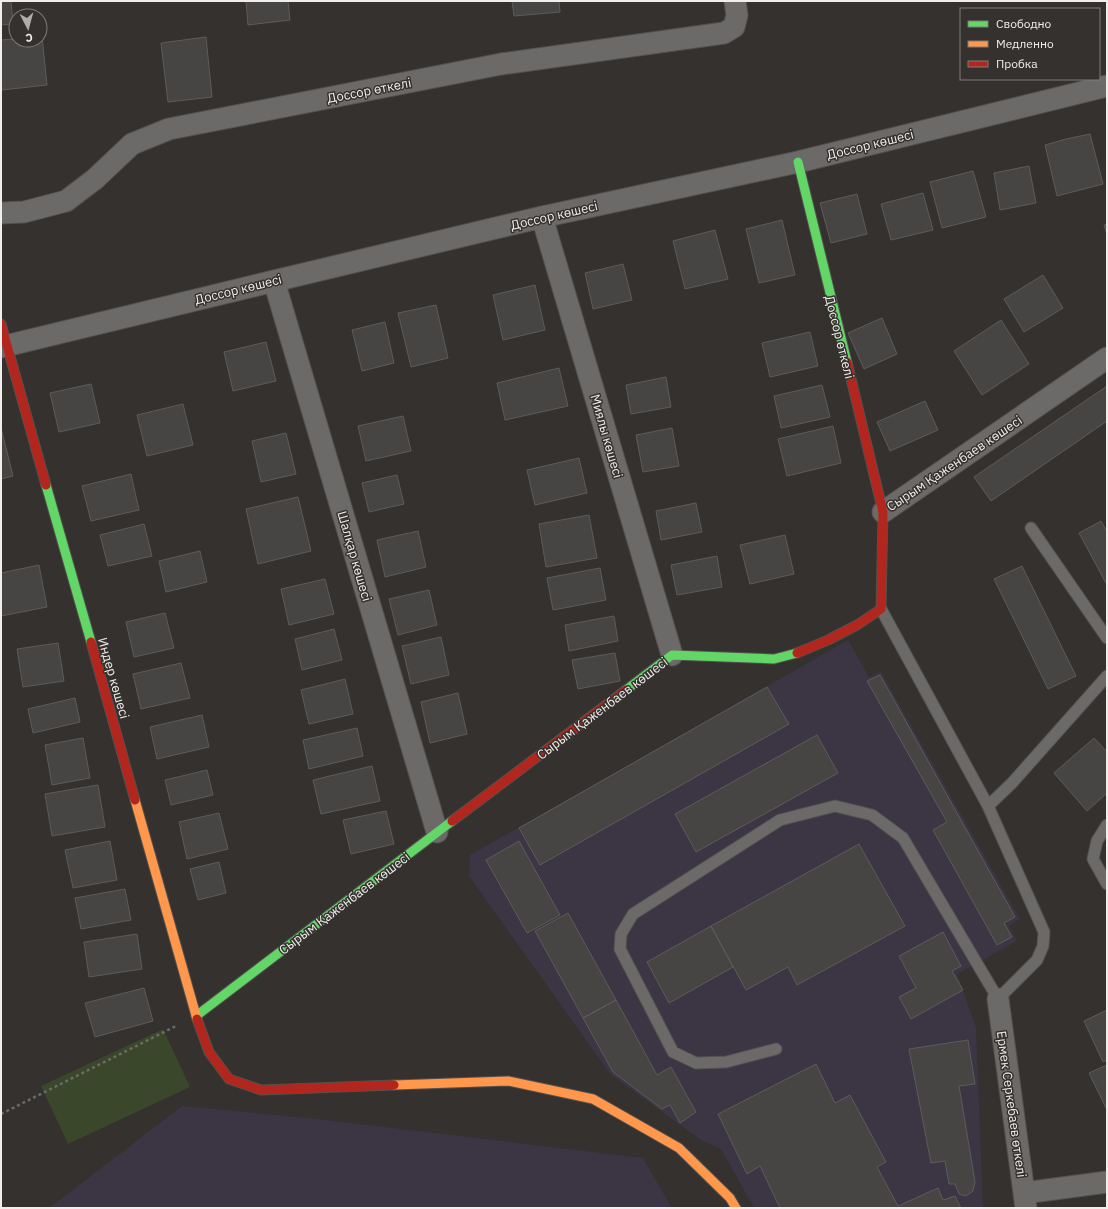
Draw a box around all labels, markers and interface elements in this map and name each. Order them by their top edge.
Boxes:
north arrow [8,8,48,48]
legend [960,8,1100,80]
text: Свободно [996,16,1052,31]
text: С [25,31,33,45]
text: Медленно [996,36,1054,51]
text: Пробка [996,56,1038,71]
street label: Доссор өткелі [326,74,413,107]
street label: Доссор көшесі [825,125,915,163]
street label: Доссор көшесі [509,197,599,234]
street label: Доссор көшесі [193,270,283,308]
street label: Доссор өткелі [821,294,858,381]
street label: Миялы көшесі [586,392,627,480]
street label: Сырым Қаженбаев көшесі [883,412,1025,515]
street label: Шалқар көшесі [334,509,376,603]
street label: Индер көшесі [94,635,133,721]
street label: Сырым Қаженбаев көшесі [533,653,671,763]
street label: Сырым Қаженбаев көшесі [275,848,413,958]
street label: Ермек Серкебаев өткелі [993,1030,1030,1179]

